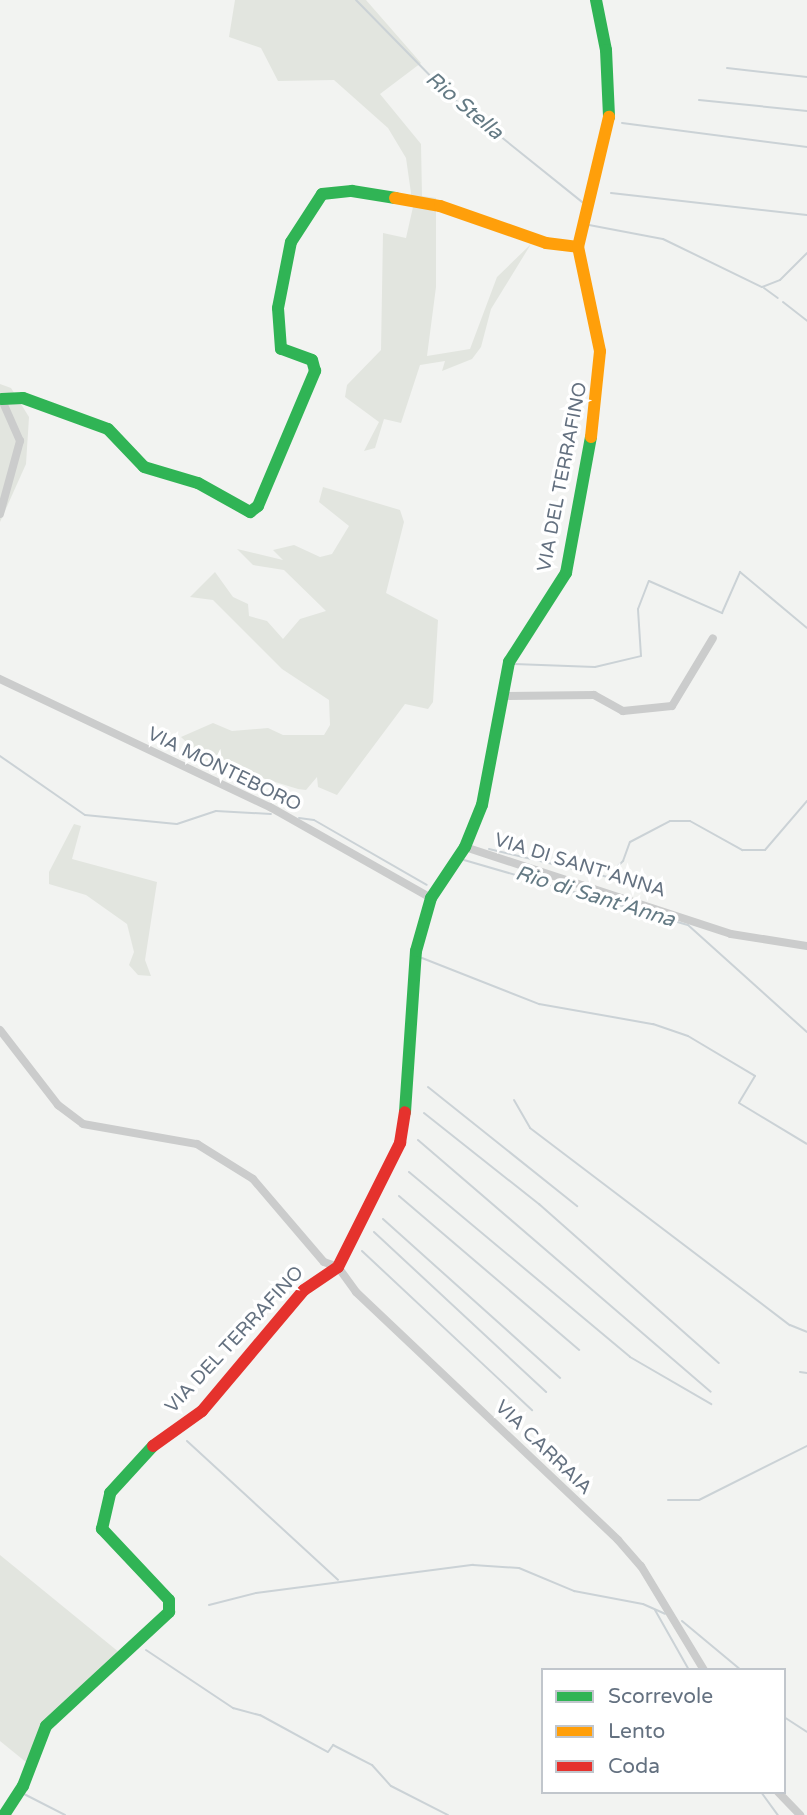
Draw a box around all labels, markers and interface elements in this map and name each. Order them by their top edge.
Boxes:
water label: Rio Stella [420,66,508,146]
street label: VIA DEL TERRAFINO [533,380,593,574]
street label: VIA MONTEBORO [144,723,304,817]
street label: VIA DI SANT'ANNA [491,829,669,903]
water label: Rio di Sant'Anna [512,861,678,933]
street label: VIA DEL TERRAFINO [161,1262,309,1418]
street label: VIA CARRAIA [490,1396,596,1500]
legend [541,1668,786,1794]
text: Scorrevole [608,1684,713,1709]
text: Lento [608,1719,665,1744]
text: Coda [608,1754,660,1779]

